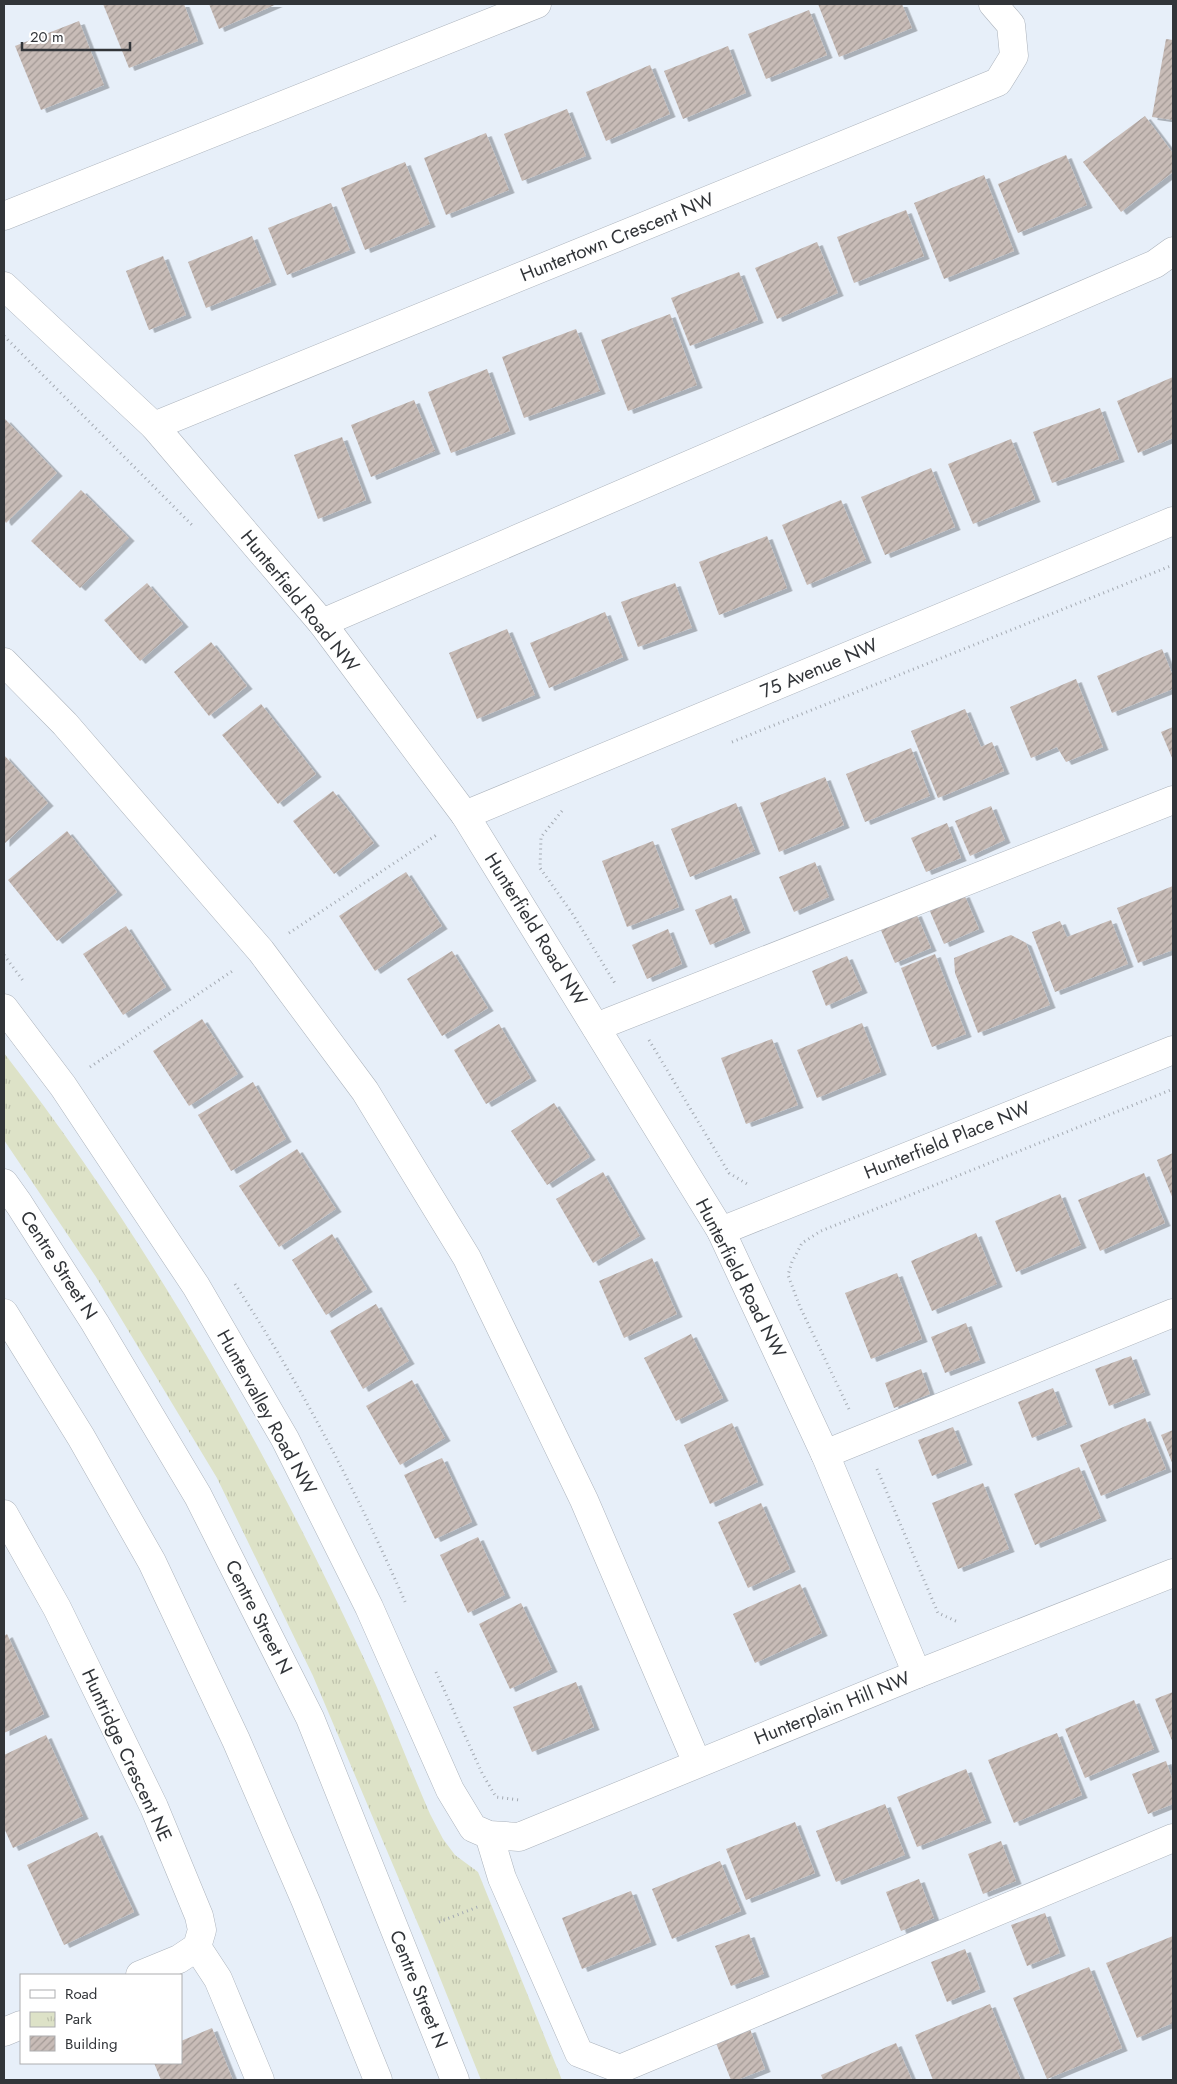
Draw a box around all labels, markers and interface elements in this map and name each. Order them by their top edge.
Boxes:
scale bar [22,20,130,52]
text: 20 m [30,26,64,48]
street label: Huntertown Crescent NW [516,186,718,288]
street label: Hunterfield Road NW [234,524,366,678]
street label: 75 Avenue NW [756,631,882,705]
street label: Hunterfield Road NW [478,847,594,1011]
street label: Hunterfield Place NW [860,1094,1035,1186]
street label: Hunterfield Road NW [689,1194,793,1363]
street label: Centre Street N [14,1205,104,1325]
street label: Huntervalley Road NW [210,1325,324,1500]
street label: Centre Street N [219,1555,299,1679]
street label: Huntridge Crescent NE [75,1664,179,1846]
street label: Hunterplain Hill NW [750,1664,914,1752]
street label: Centre Street N [383,1926,455,2052]
legend [20,1974,182,2064]
text: Road [65,1983,97,2005]
text: Park [65,2008,92,2030]
text: Building [65,2033,117,2055]

